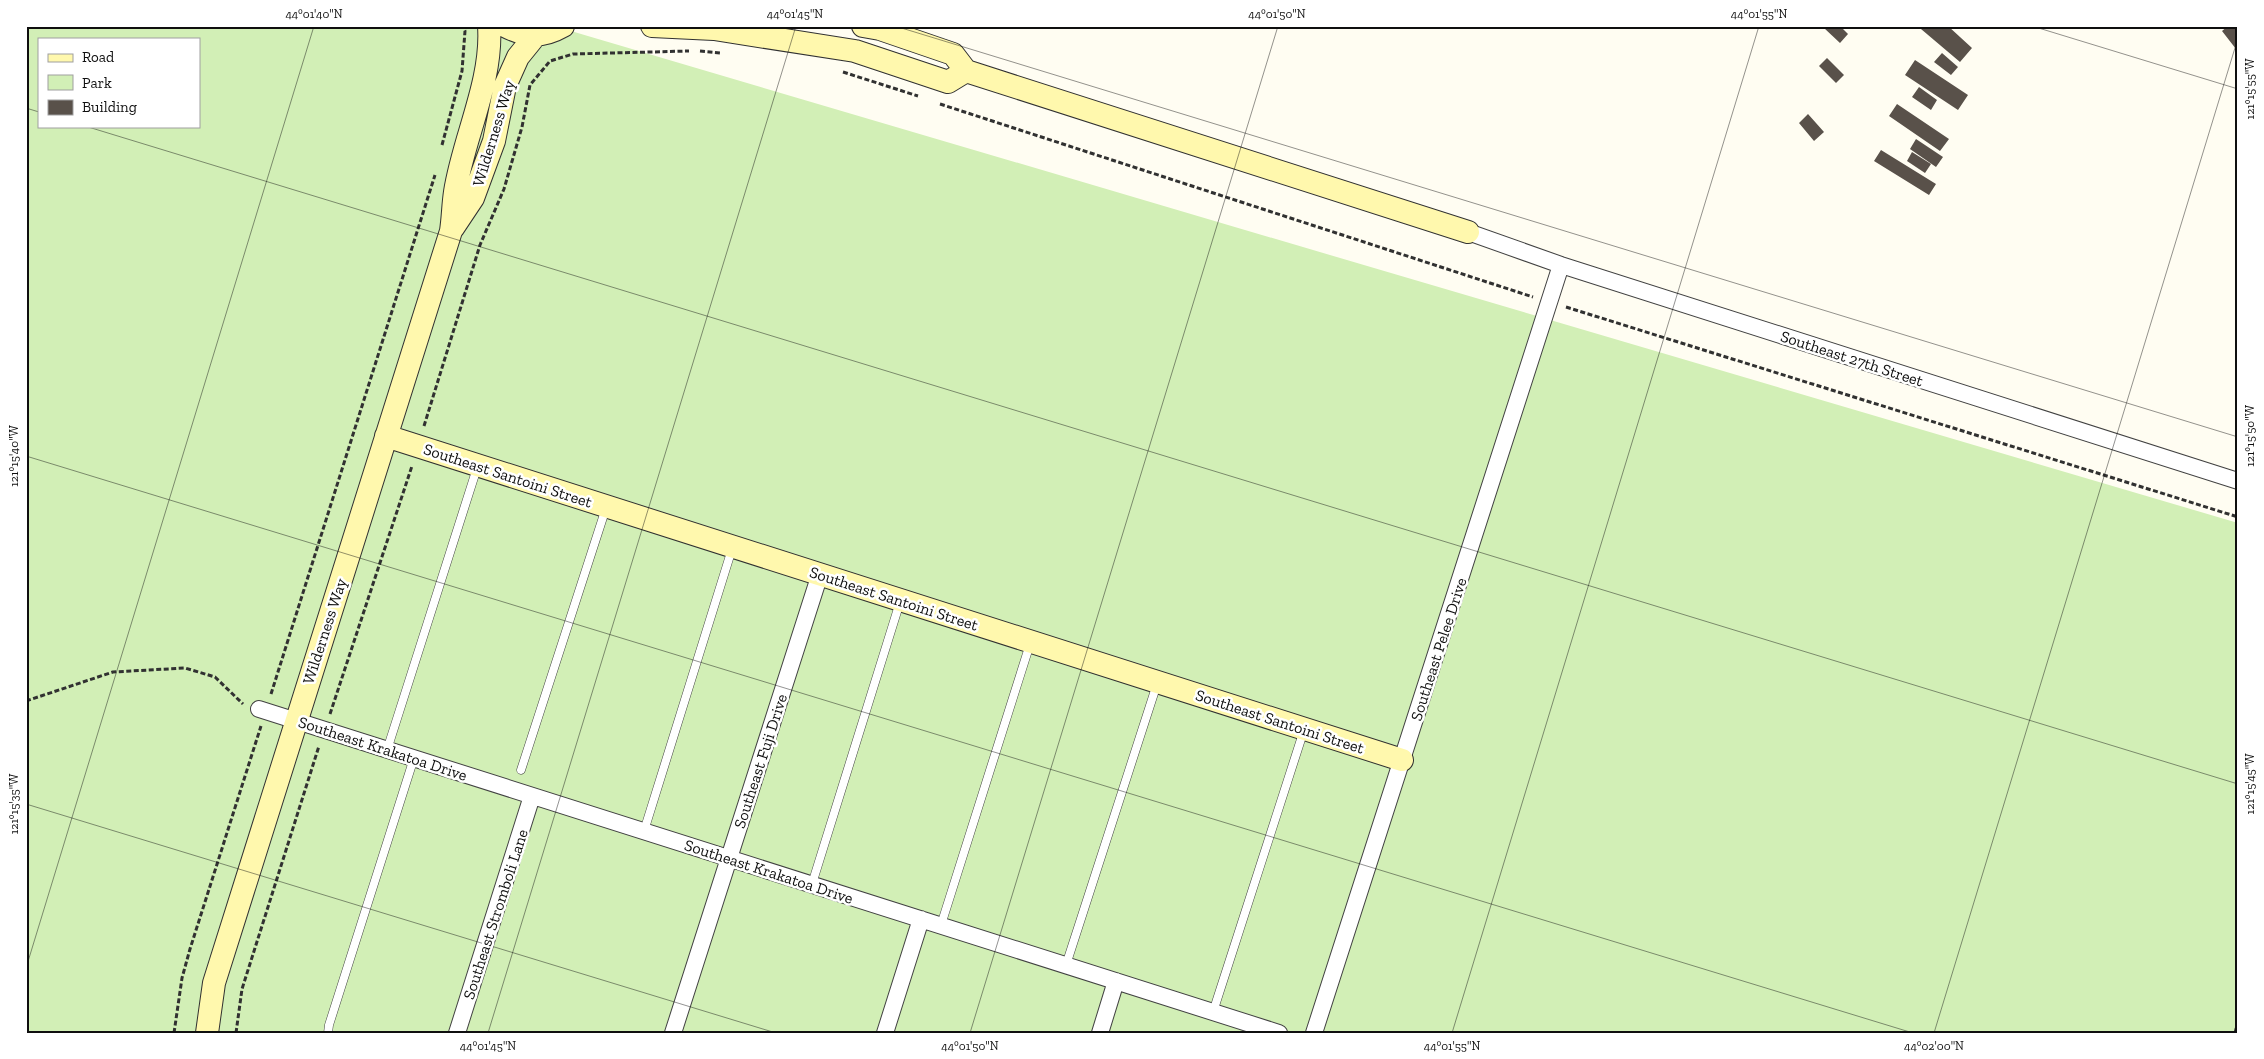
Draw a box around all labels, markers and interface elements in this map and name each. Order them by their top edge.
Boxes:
text: 44°01'40"N [285,7,343,21]
text: 44°01'45"N [767,7,823,21]
text: 44°01'50"N [1248,7,1306,21]
text: 44°01'55"N [1731,7,1787,21]
legend [38,38,200,128]
text: Road [82,48,115,66]
text: 121°15'55"W [2243,58,2257,119]
text: Park [82,74,112,92]
street label: Wilderness Way [468,77,519,189]
text: Building [82,98,137,116]
street label: Southeast 27th Street [1778,326,1926,391]
text: 121°15'50"W [2243,404,2257,467]
text: 121°15'40"W [7,424,21,487]
street label: Southeast Santoini Street [421,439,594,512]
street label: Southeast Santoini Street [807,562,980,635]
street label: Wilderness Way [298,575,351,686]
street label: Southeast Pelee Drive [1406,575,1471,723]
street label: Southeast Santoini Street [1193,685,1366,758]
street label: Southeast Fuji Drive [730,692,791,831]
street label: Southeast Krakatoa Drive [296,712,470,785]
text: 121°15'45"W [2243,753,2257,814]
text: 121°15'35"W [7,773,21,834]
street label: Southeast Stromboli Lane [459,827,532,1002]
street label: Southeast Krakatoa Drive [682,835,856,908]
text: 44°01'45"N [460,1039,516,1053]
text: 44°01'50"N [941,1039,999,1053]
text: 44°01'55"N [1424,1039,1480,1053]
text: 44°02'00"N [1904,1039,1964,1053]

